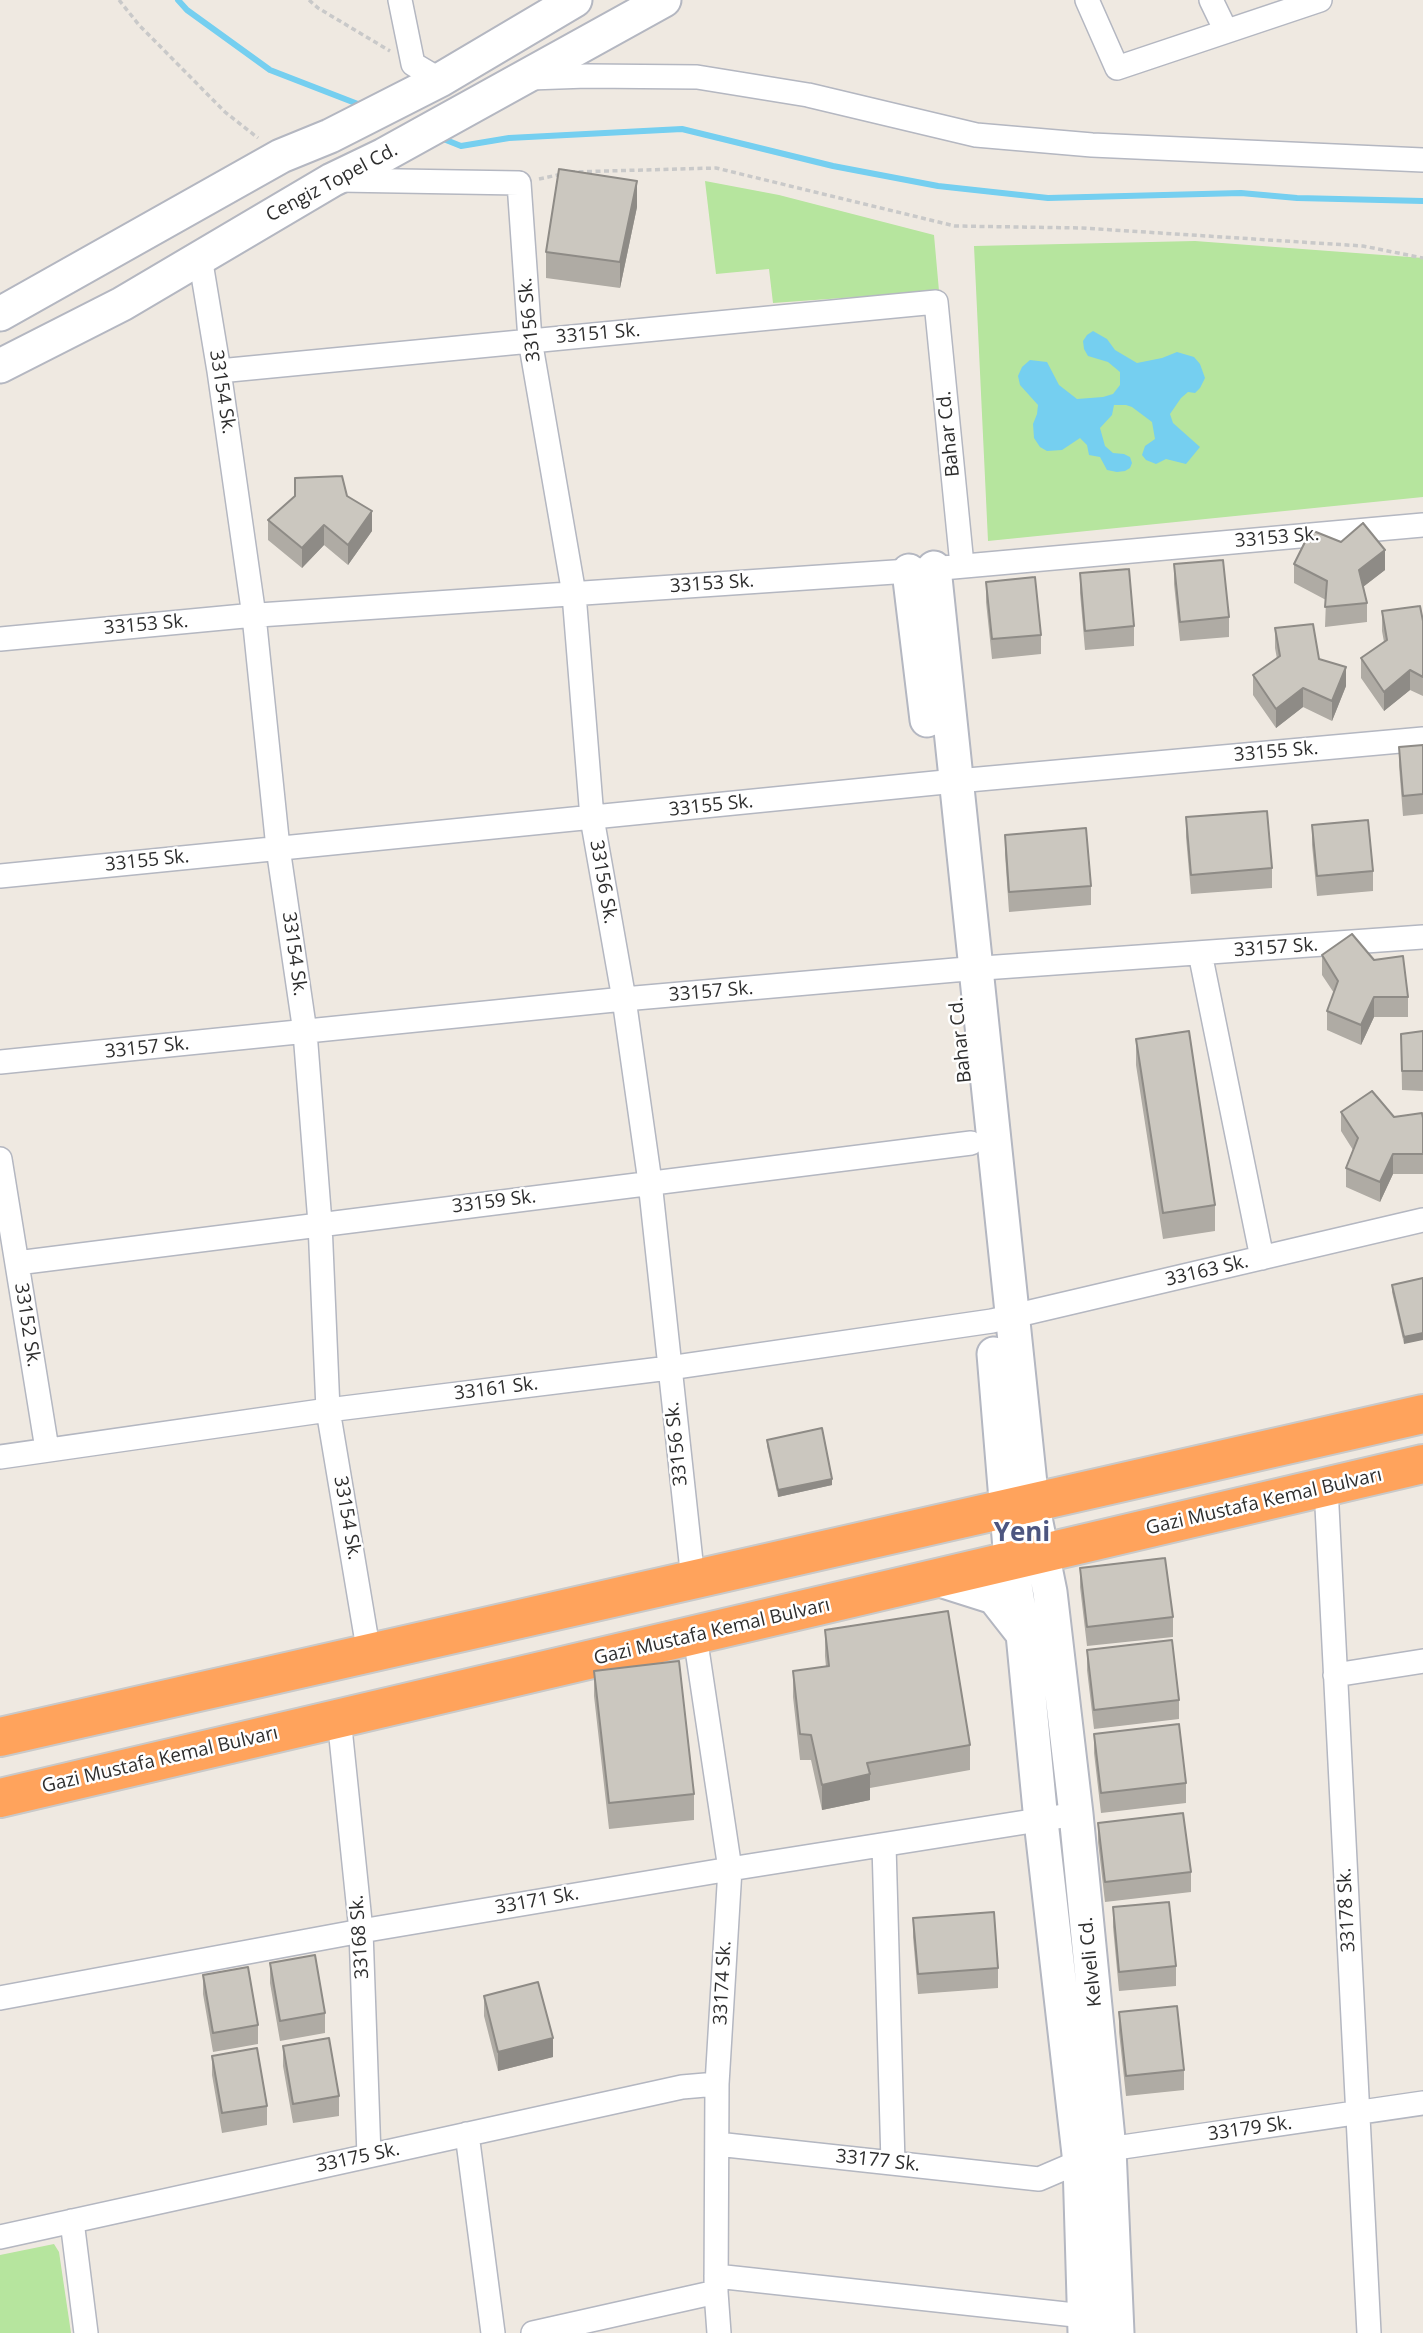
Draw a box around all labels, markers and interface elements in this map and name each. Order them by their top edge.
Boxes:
street label: Cengiz Topel Cd. [262,139,402,227]
street label: 33156 Sk. [514,277,546,363]
street label: 33151 Sk. [555,319,641,349]
street label: 33154 Sk. [204,348,240,436]
street label: Bahar Cd. [933,390,965,478]
street label: 33153 Sk. [1234,523,1320,553]
street label: 33153 Sk. [669,570,755,598]
street label: 33153 Sk. [103,610,189,640]
street label: 33155 Sk. [1233,737,1319,767]
street label: 33155 Sk. [668,790,754,822]
street label: 33156 Sk. [584,838,622,926]
street label: 33155 Sk. [104,845,190,877]
street label: 33154 Sk. [277,911,311,997]
street label: 33157 Sk. [1233,934,1319,962]
street label: 33157 Sk. [668,977,754,1007]
street label: Bahar Cd. [945,996,977,1084]
street label: 33157 Sk. [104,1032,190,1064]
street label: 33159 Sk. [451,1186,537,1218]
street label: 33163 Sk. [1163,1250,1251,1292]
street label: 33152 Sk. [9,1281,45,1369]
street label: 33161 Sk. [453,1373,539,1405]
street label: 33156 Sk. [661,1401,693,1487]
street label: Gazi Mustafa Kemal Bulvarı [1144,1464,1384,1540]
street label: 33154 Sk. [328,1474,366,1562]
district label: Yeni [994,1518,1050,1550]
street label: Gazi Mustafa Kemal Bulvarı [592,1594,832,1670]
street label: Gazi Mustafa Kemal Bulvarı [40,1722,280,1798]
street label: 33178 Sk. [1333,1867,1361,1953]
street label: 33171 Sk. [493,1882,581,1920]
street label: 33168 Sk. [346,1894,374,1980]
street label: Kelveli Cd. [1075,1916,1107,2008]
street label: 33174 Sk. [709,1940,737,2026]
street label: 33179 Sk. [1207,2112,1293,2146]
street label: 33175 Sk. [314,2138,402,2178]
street label: 33177 Sk. [835,2145,921,2177]

